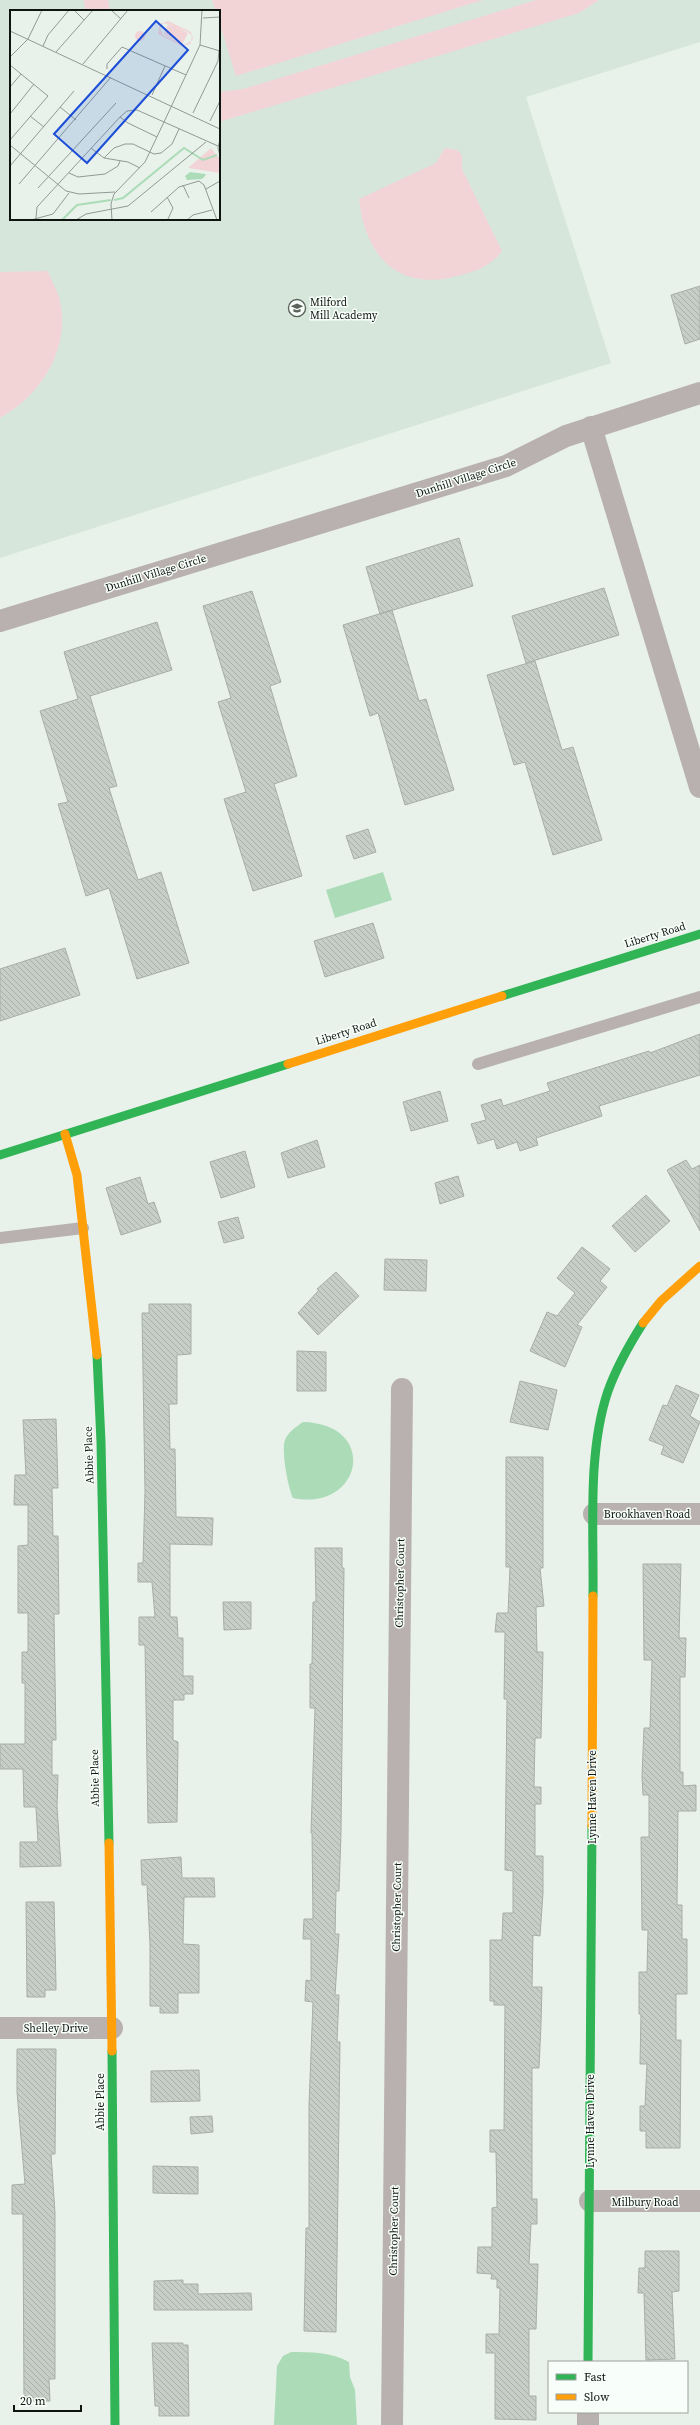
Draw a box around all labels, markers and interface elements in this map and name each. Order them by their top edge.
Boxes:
inset map [10,10,220,220]
place label: Milford Mill Academy [310,295,378,323]
school or university icon: Milford Mill Academy [287,298,307,318]
street label: Dunhill Village Circle [414,455,518,501]
street label: Dunhill Village Circle [104,550,209,595]
street label: Liberty Road [623,918,688,951]
street label: Liberty Road [314,1015,379,1049]
street label: Abbie Place [80,1426,98,1484]
street label: Brookhaven Road [604,1507,691,1522]
street label: Christopher Court [392,1538,408,1628]
street label: Abbie Place [87,1749,103,1807]
street label: Lynne Haven Drive [585,1750,600,1844]
street label: Christopher Court [389,1862,405,1952]
street label: Shelley Drive [24,2021,89,2036]
street label: Abbie Place [93,2073,108,2131]
street label: Lynne Haven Drive [583,2074,598,2168]
street label: Christopher Court [386,2186,402,2276]
street label: Milbury Road [611,2195,679,2210]
legend [548,2361,688,2413]
text: Fast [584,2369,606,2385]
scale bar [14,2387,81,2413]
text: Slow [584,2389,610,2405]
text: 20 m [20,2393,46,2409]

